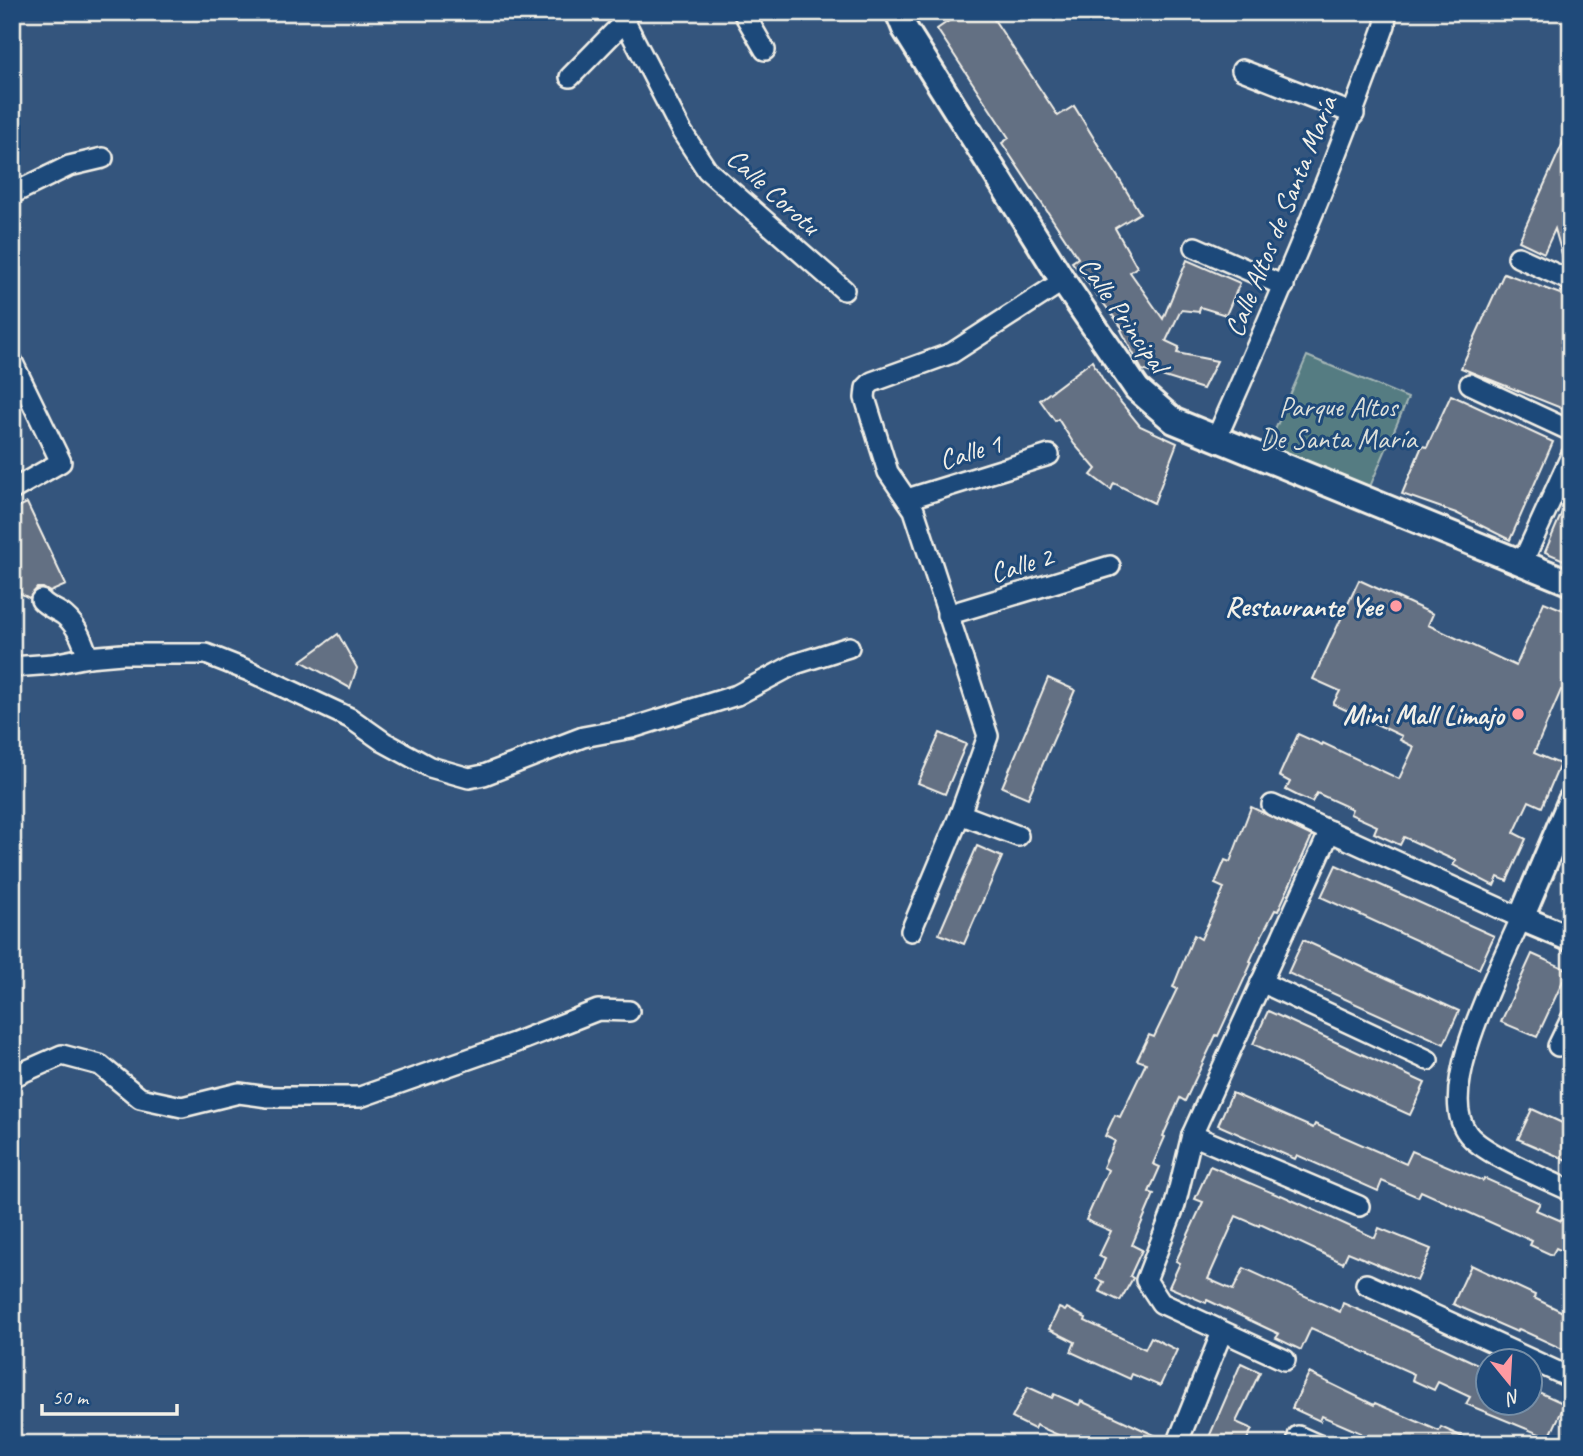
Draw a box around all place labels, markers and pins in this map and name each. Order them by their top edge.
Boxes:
place label: Restaurante Yee [1225,589,1385,624]
marker: Restaurante Yee [1388,598,1404,614]
place label: Mini Mall Limajo [1343,697,1506,732]
marker: Mini Mall Limajo [1510,706,1526,722]

